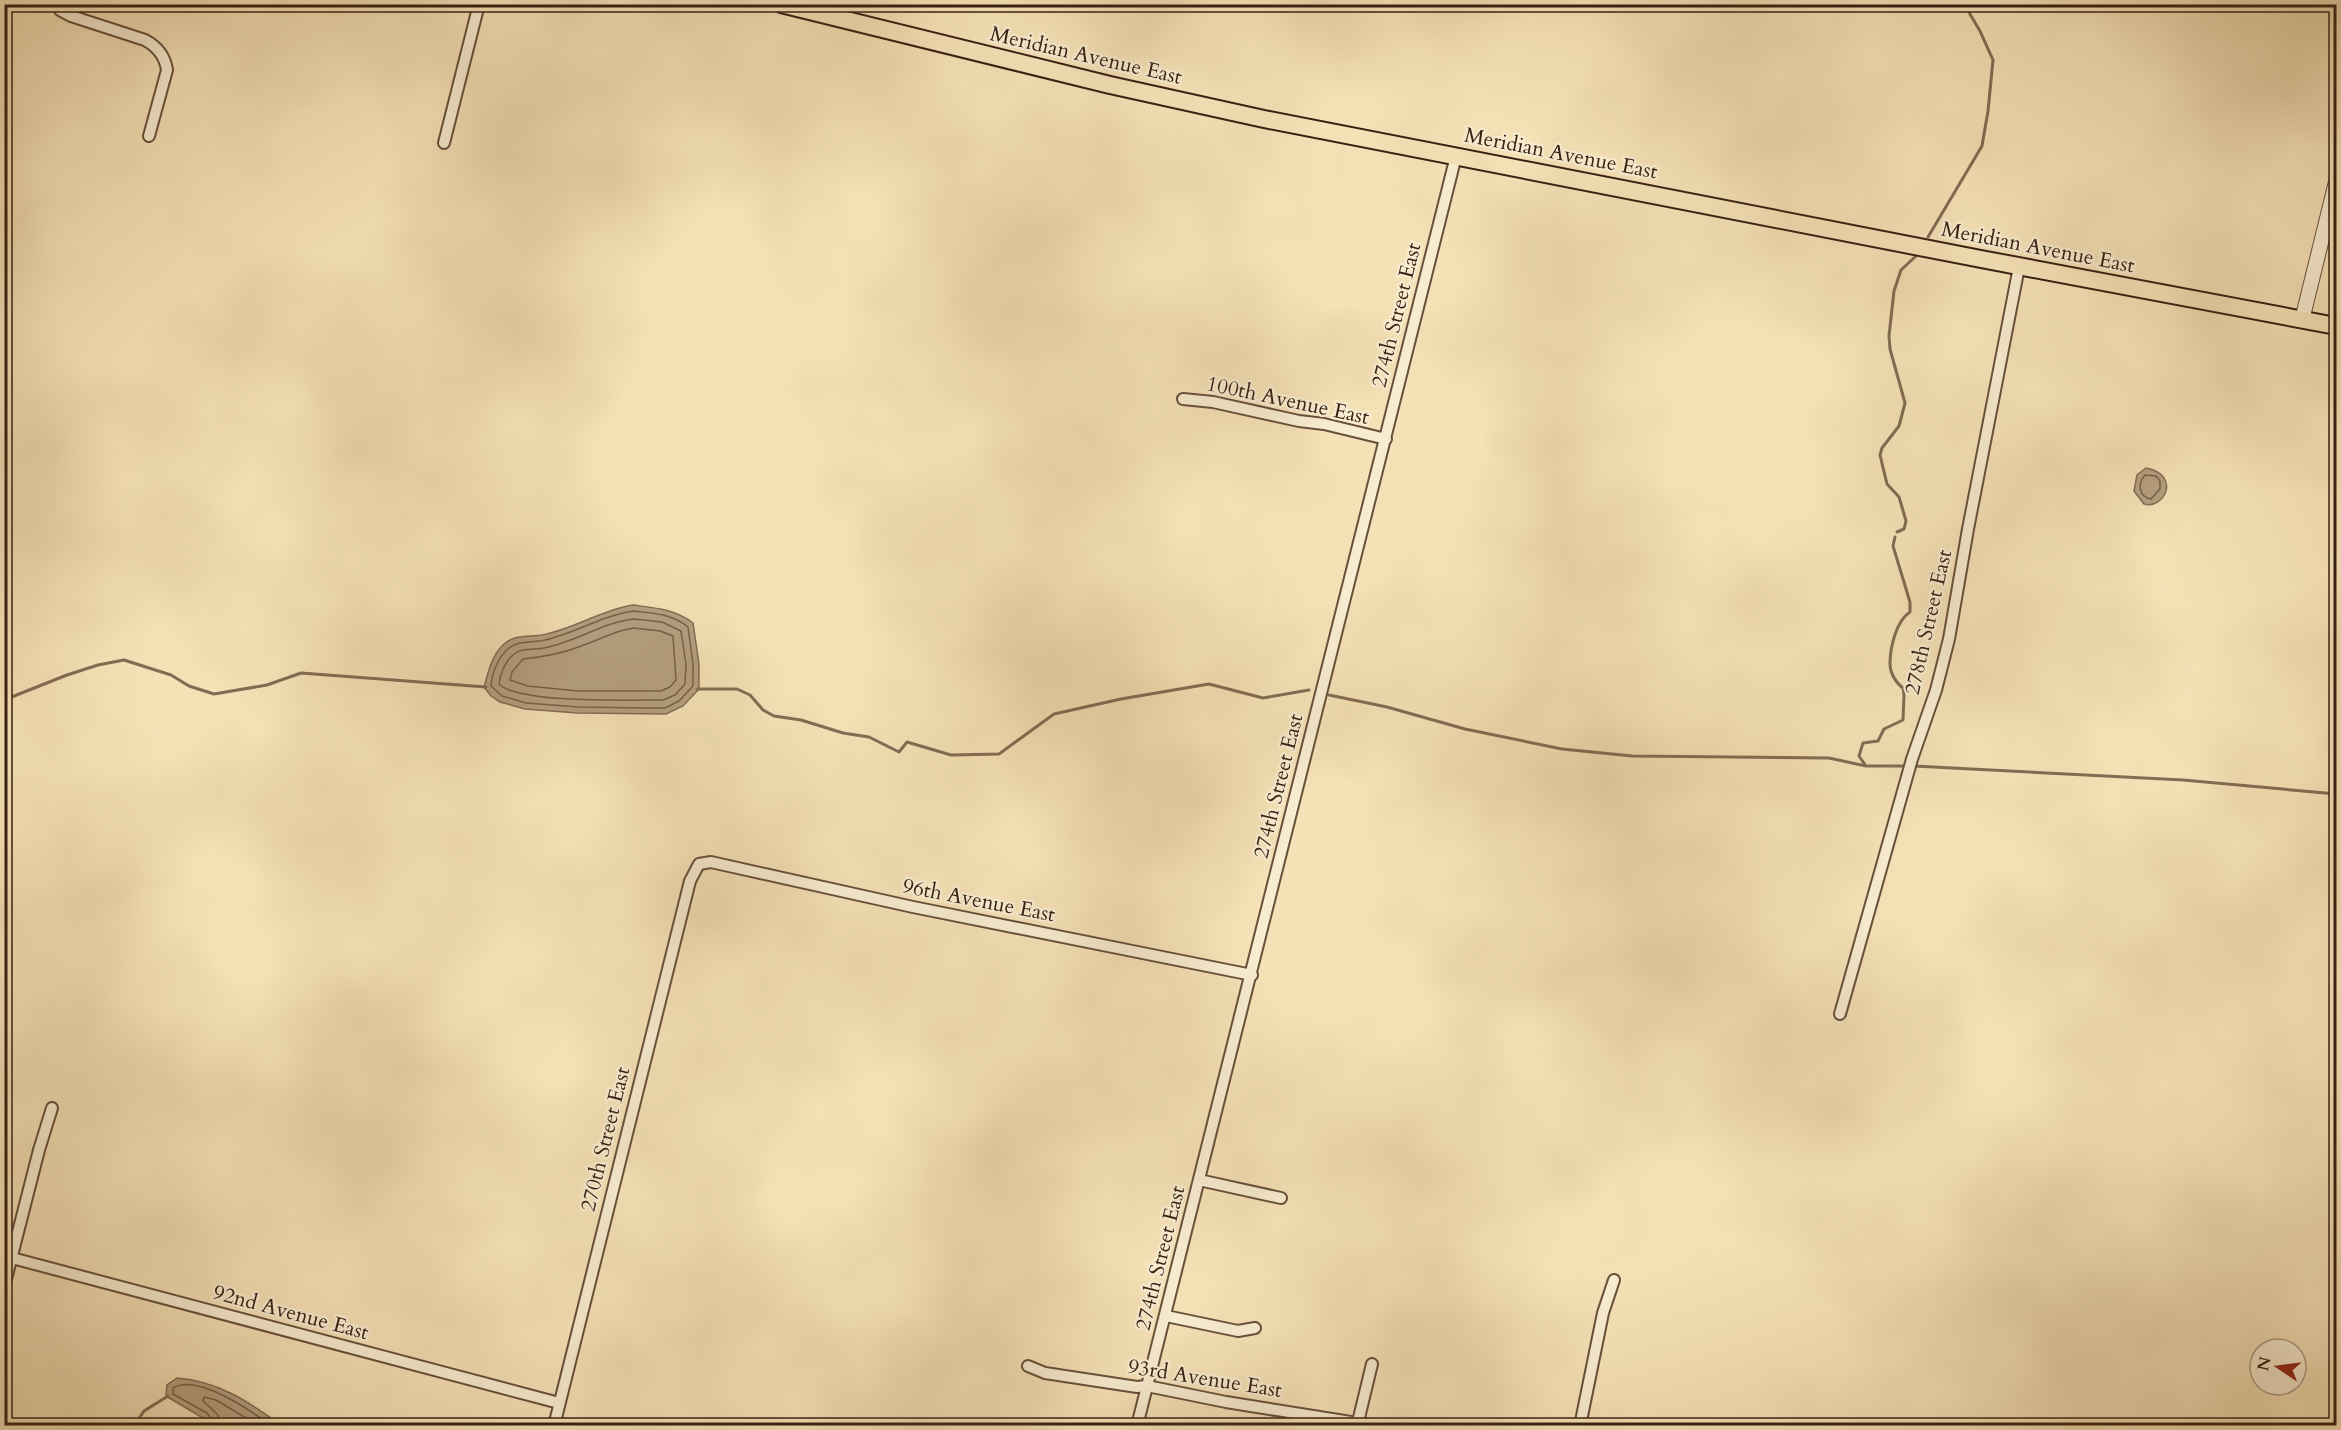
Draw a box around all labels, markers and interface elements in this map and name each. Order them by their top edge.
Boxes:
street label: Meridian Avenue East [987,19,1185,92]
street label: Meridian Avenue East [1462,121,1660,186]
street label: Meridian Avenue East [1939,215,2137,280]
street label: 274th Street East [1365,240,1429,390]
street label: 100th Avenue East [1204,369,1372,432]
street label: 278th Street East [1898,546,1959,697]
street label: 274th Street East [1247,711,1311,861]
street label: 96th Avenue East [900,871,1058,930]
street label: 270th Street East [574,1064,638,1214]
street label: 274th Street East [1129,1183,1193,1333]
street label: 92nd Avenue East [210,1278,372,1347]
north arrow [2248,1337,2308,1397]
street label: 93rd Avenue East [1126,1352,1284,1405]
text: N [2252,1355,2277,1373]

